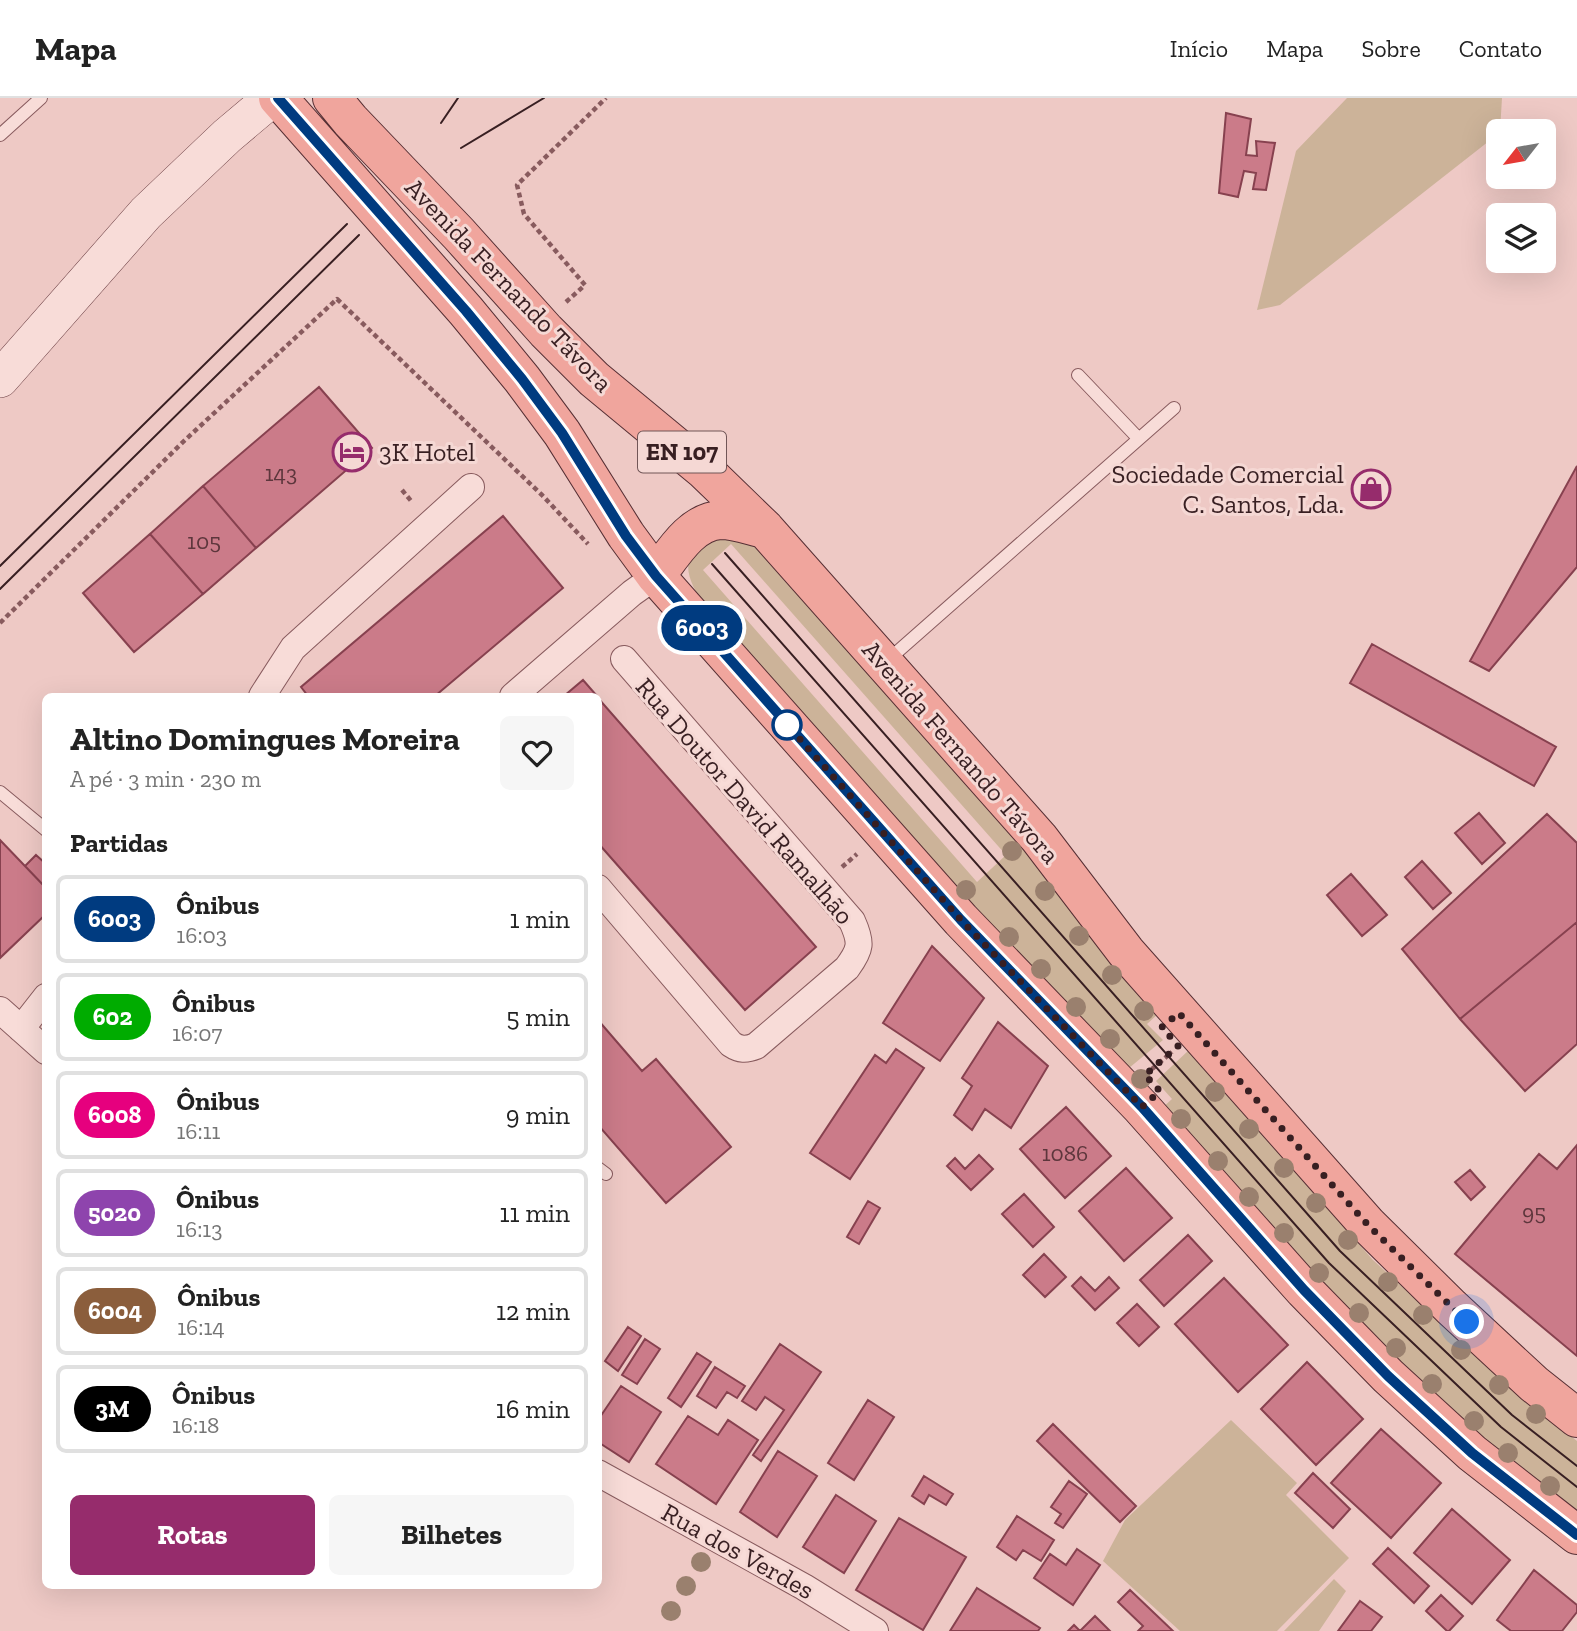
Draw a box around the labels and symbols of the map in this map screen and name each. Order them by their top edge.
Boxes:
north arrow [1486,119,1556,189]
street label: Avenida Fernando Távora [398,171,620,399]
hotel icon: 3K Hotel [331,431,373,473]
road number: EN 107 [638,432,726,472]
place label: 3K Hotel [379,436,475,468]
place label: Sociedade Comercial C. Santos, Lda. [1112,458,1344,520]
house number: 143 [265,459,297,487]
shop icon: Sociedade Comercial C. Santos, Lda. [1350,468,1392,510]
house number: 105 [187,527,221,555]
line badge: 6003 [653,605,751,651]
street label: Avenida Fernando Távora [855,634,1067,870]
street label: Rua Doutor David Ramalhão [629,671,861,931]
unlabelled marker [772,710,802,740]
house number: 1086 [1042,1139,1088,1167]
house number: 95 [1522,1198,1546,1226]
your location [1449,1304,1484,1339]
street label: Rua dos Verdes [656,1496,820,1606]

